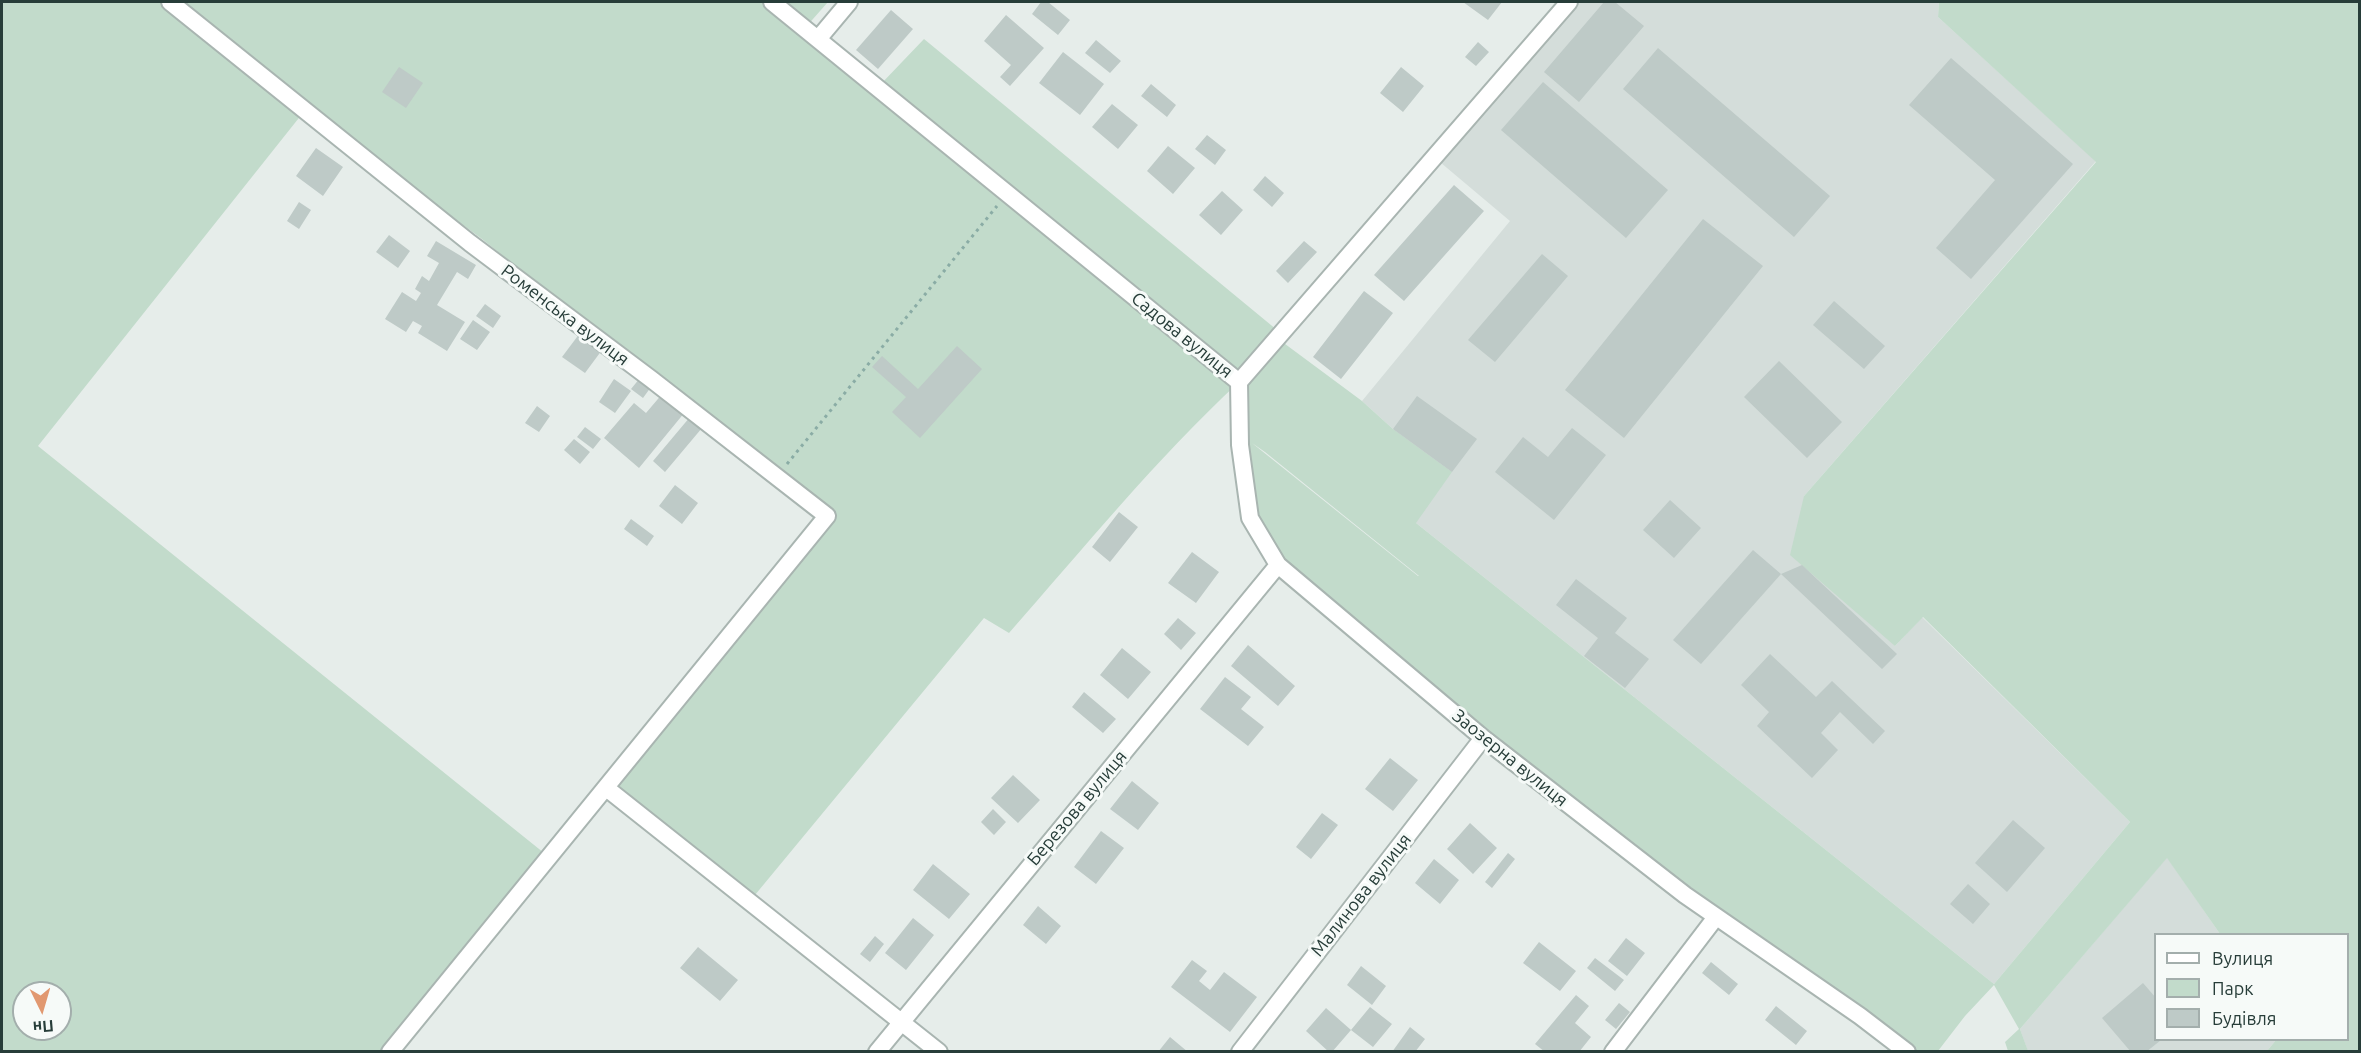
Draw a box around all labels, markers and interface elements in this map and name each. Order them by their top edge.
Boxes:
street label: Роменська вулиця [497,260,633,370]
street label: Садова вулиця [1127,287,1237,383]
street label: Заозерна вулиця [1448,705,1572,811]
street label: Березова вулиця [1023,746,1131,870]
street label: Малинова вулиця [1306,829,1416,961]
legend [2154,933,2349,1041]
text: Вулиця [2212,948,2273,968]
text: Парк [2212,978,2253,998]
north arrow [12,981,72,1041]
text: Будівля [2212,1008,2277,1028]
text: Пн [32,1017,55,1037]

